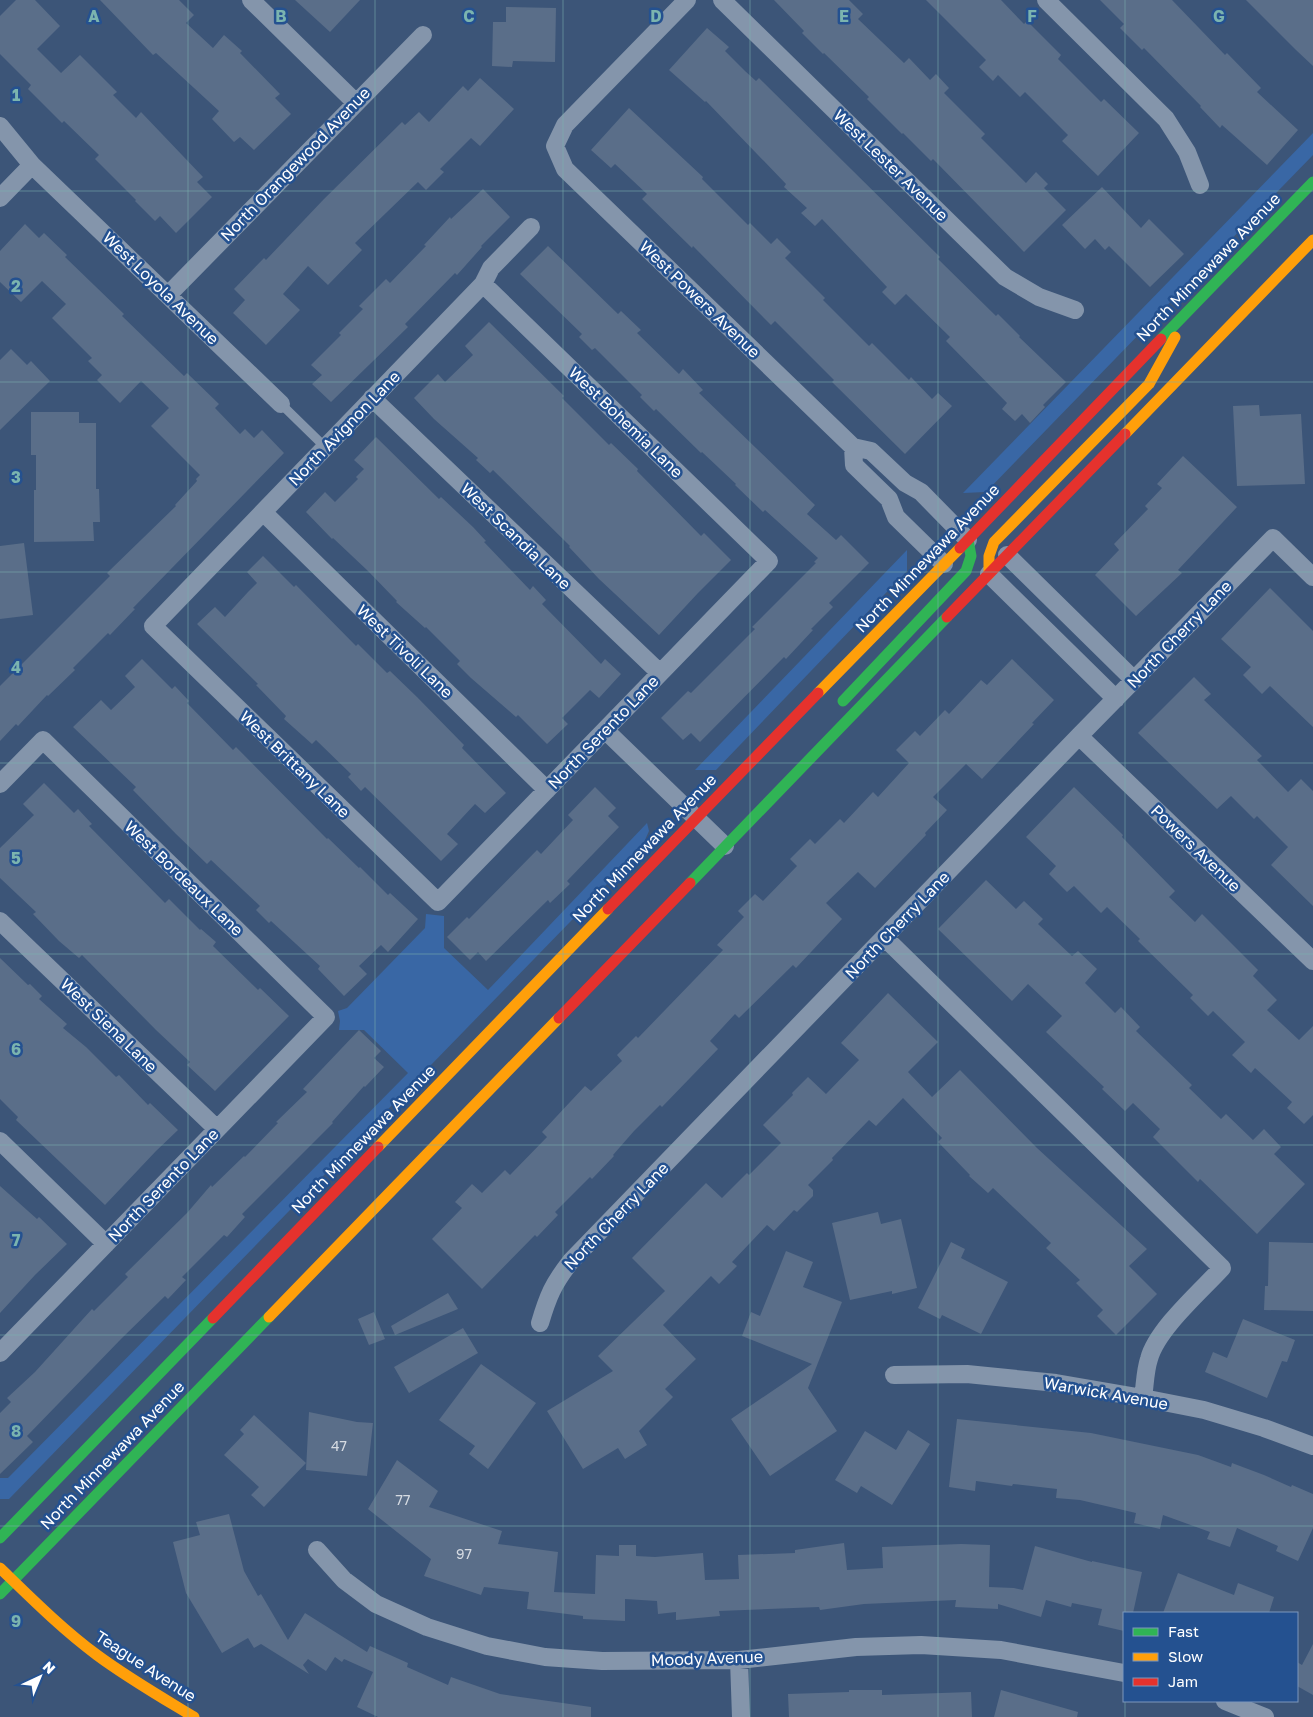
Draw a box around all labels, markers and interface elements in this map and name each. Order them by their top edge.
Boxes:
text: A [88,6,100,26]
text: B [275,6,287,26]
text: C [463,6,475,26]
text: D [650,6,662,26]
text: E [839,6,849,26]
text: F [1027,6,1037,26]
text: G [1213,6,1225,26]
street label: North Orangewood Avenue [216,83,374,245]
text: 1 [12,85,20,105]
street label: West Lester Avenue [829,105,953,225]
street label: North Minnewawa Avenue [1132,188,1284,346]
street label: West Loyola Avenue [99,227,223,349]
street label: West Powers Avenue [636,236,764,362]
text: 2 [11,276,21,296]
street label: West Bohemia Lane [565,362,687,482]
street label: North Avignon Lane [284,366,404,490]
text: 3 [11,467,21,487]
street label: West Scandia Lane [457,478,575,594]
street label: North Minnewawa Avenue [851,479,1003,637]
street label: North Cherry Lane [1123,576,1235,692]
street label: West Tivoli Lane [353,600,457,702]
text: 4 [11,657,21,677]
street label: North Serento Lane [544,671,662,793]
street label: West Brittany Lane [236,706,354,822]
street label: North Minnewawa Avenue [568,769,720,927]
street label: Powers Avenue [1147,800,1245,896]
street label: West Bordeaux Lane [120,816,248,940]
text: 5 [11,848,21,868]
street label: North Cherry Lane [841,867,953,983]
street label: West Siena Lane [56,974,162,1076]
text: 6 [11,1039,21,1059]
street label: North Minnewawa Avenue [287,1060,439,1218]
street label: North Serento Lane [104,1124,222,1246]
street label: North Cherry Lane [560,1158,672,1274]
text: 7 [12,1230,21,1250]
street label: Warwick Avenue [1042,1372,1170,1414]
street label: North Minnewawa Avenue [36,1376,188,1534]
text: 8 [11,1421,21,1441]
house number: 47 [331,1437,347,1454]
house number: 77 [396,1491,410,1508]
house number: 97 [456,1545,472,1562]
text: 9 [11,1611,21,1631]
legend [1123,1612,1298,1702]
text: Fast [1168,1622,1199,1640]
street label: Teague Avenue [92,1626,200,1706]
street label: Moody Avenue [651,1646,763,1670]
text: Slow [1168,1647,1203,1665]
north arrow [15,1652,65,1702]
text: N [40,1657,59,1677]
text: Jam [1168,1672,1198,1690]

